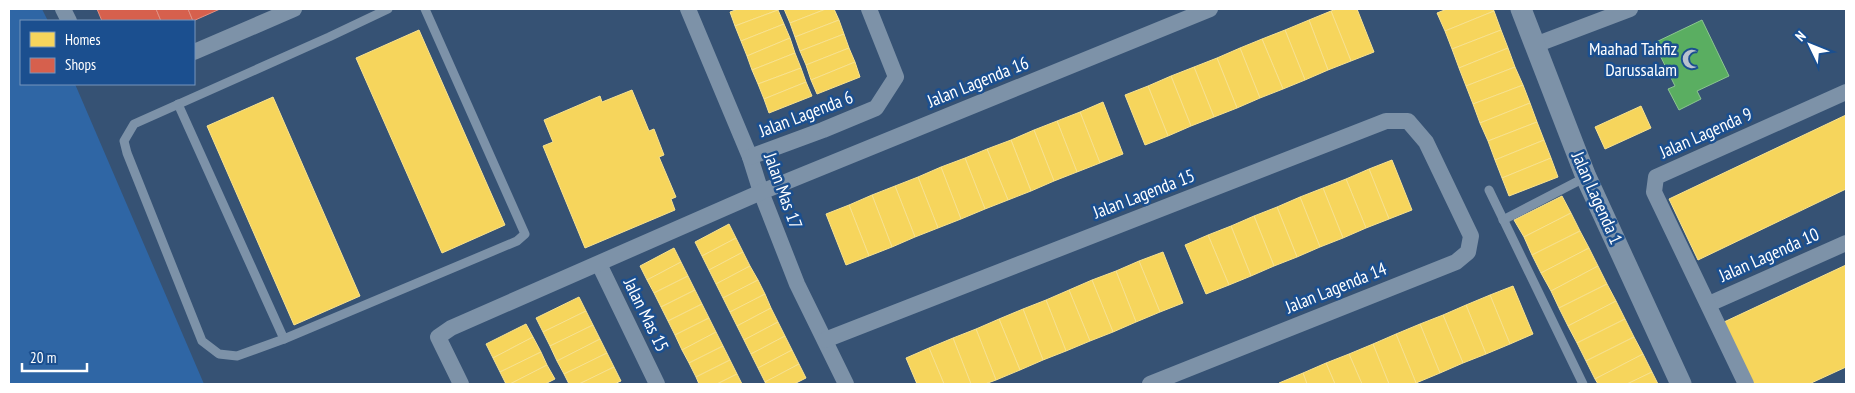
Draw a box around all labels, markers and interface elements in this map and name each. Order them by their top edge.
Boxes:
legend [20,20,195,85]
north arrow [1785,20,1835,70]
text: N [1791,27,1810,45]
text: Homes [65,30,101,49]
place label: Maahad Tahfiz Darussalam [1589,37,1677,81]
mosque icon: Maahad Tahfiz Darussalam [1681,48,1703,70]
street label: Jalan Lagenda 16 [923,51,1032,113]
text: Shops [65,55,96,74]
street label: Jalan Lagenda 6 [755,85,856,142]
street label: Jalan Lagenda 9 [1655,102,1756,164]
street label: Jalan Lagenda 1 [1566,147,1628,248]
street label: Jalan Mas 17 [759,149,808,232]
street label: Jalan Lagenda 15 [1089,164,1198,224]
street label: Jalan Lagenda 10 [1714,222,1822,287]
street label: Jalan Lagenda 14 [1281,257,1390,319]
street label: Jalan Mas 15 [618,273,674,356]
scale bar [22,340,88,372]
text: 20 m [30,348,56,367]

